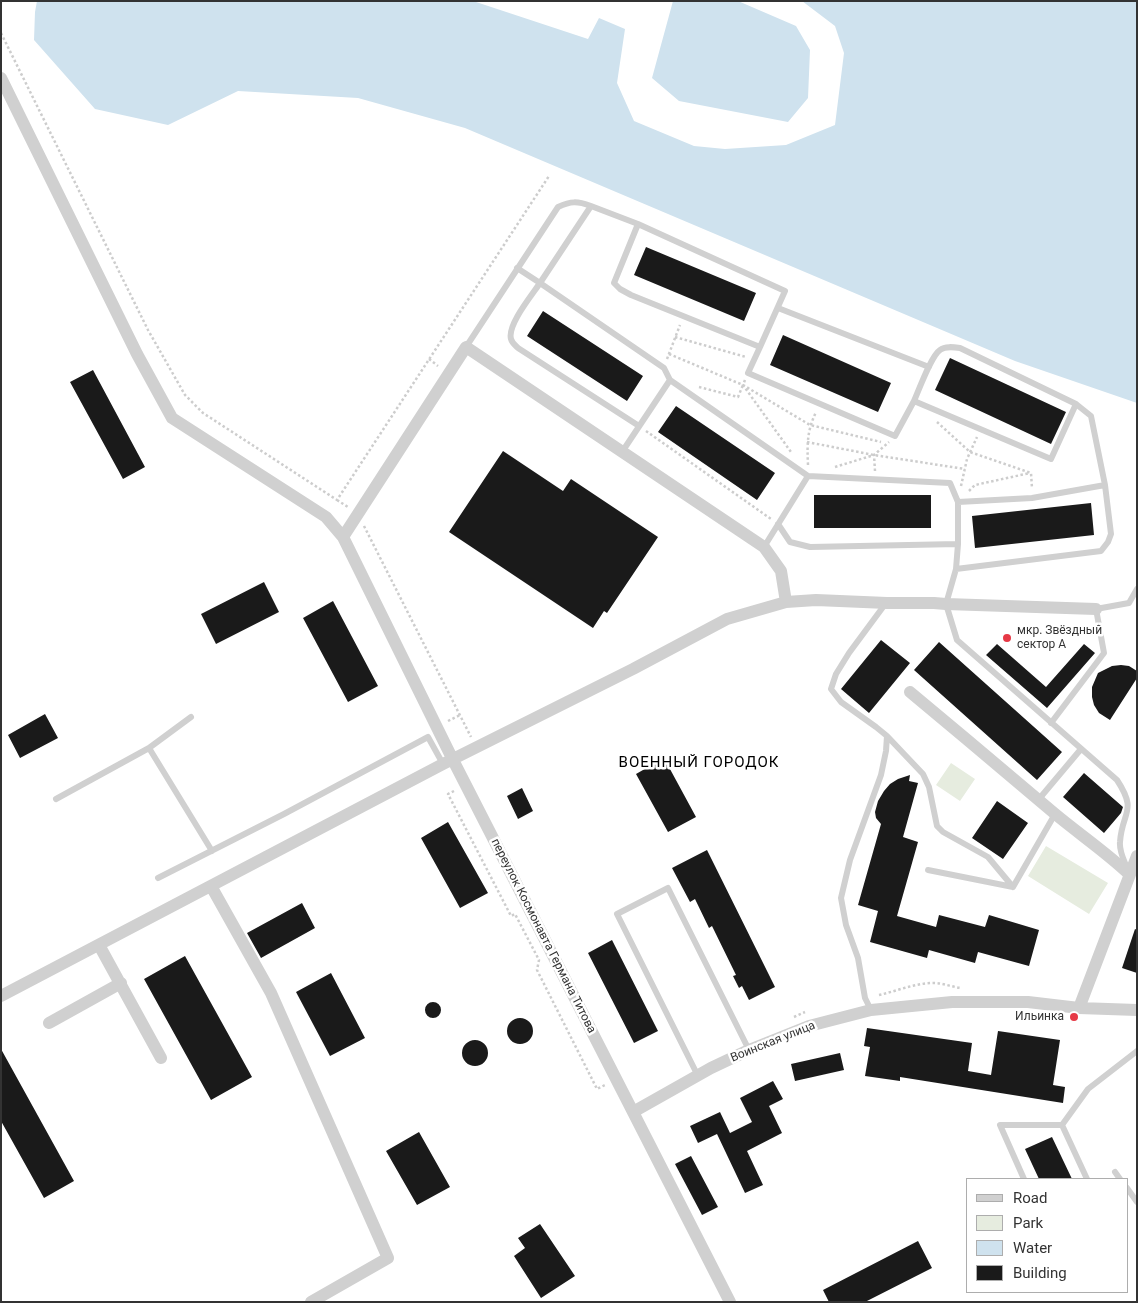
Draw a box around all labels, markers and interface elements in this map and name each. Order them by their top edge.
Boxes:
place label: мкр. Звёздный сектор А [1017,624,1102,652]
marker: мкр. Звёздный сектор А [1001,632,1013,644]
district label: ВОЕННЫЙ ГОРОДОК [617,754,781,772]
street label: переулок Космонавта Германа Титова [487,836,599,1036]
place label: Ильинка [1015,1010,1064,1024]
marker: Ильинка [1068,1011,1080,1023]
street label: Воинская улица [729,1018,817,1066]
legend [966,1178,1128,1293]
text: Road [1013,1189,1047,1207]
text: Park [1013,1214,1043,1232]
text: Water [1013,1239,1052,1257]
text: Building [1013,1264,1067,1282]

